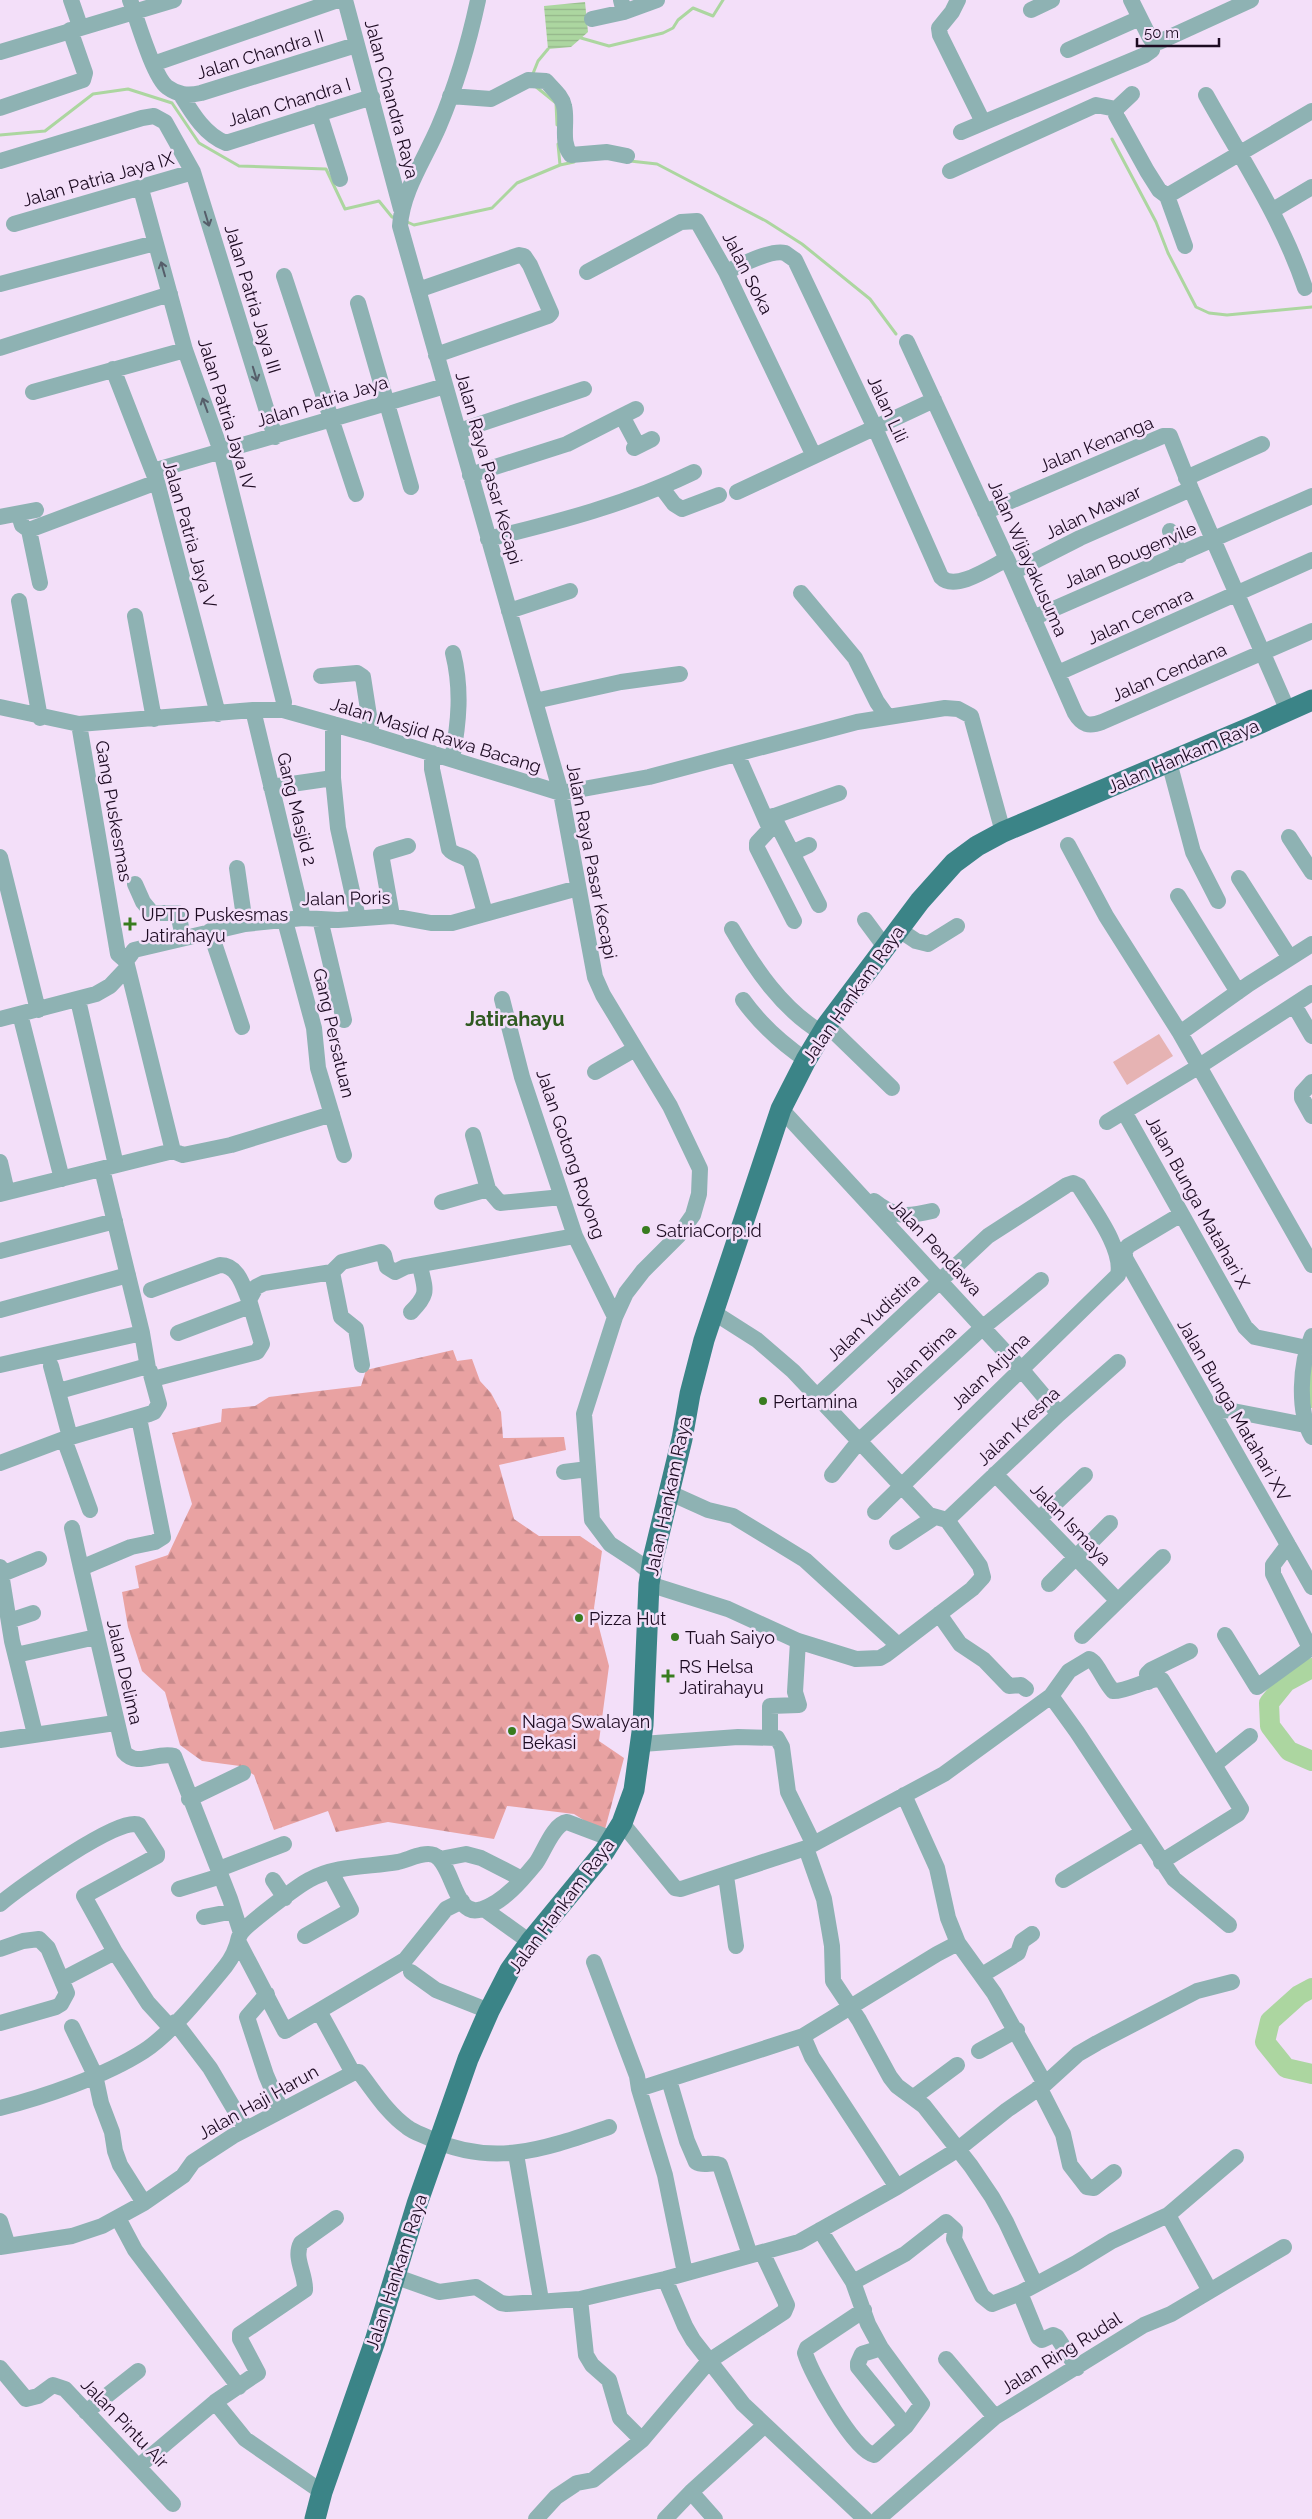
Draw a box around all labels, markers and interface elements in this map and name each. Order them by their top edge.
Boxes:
scale bar [1137,15,1220,47]
street label: Jalan Chandra Raya [361,17,423,181]
text: 50 m [1144,24,1179,42]
street label: Jalan Chandra II [194,25,326,83]
street label: Jalan Chandra I [225,73,353,131]
street label: Jalan Patria Jaya IX [20,147,177,211]
one-way arrow [203,210,212,226]
street label: Jalan Patria Jaya III [220,222,286,376]
street label: Jalan Soka [718,229,778,317]
one-way arrow [157,262,167,278]
street label: Jalan Patria Jaya IV [194,336,260,492]
one-way arrow [251,366,261,382]
street label: Jalan Raya Pasar Kecapi [451,369,527,567]
street label: Jalan Patria Jaya [254,371,390,431]
street label: Jalan Lili [863,372,913,446]
one-way arrow [200,398,209,413]
street label: Jalan Kenanga [1036,412,1156,476]
street label: Jalan Patria Jaya V [159,458,221,610]
street label: Jalan Wijayakusuma [984,476,1072,640]
street label: Jalan Mawar [1041,480,1145,543]
street label: Jalan Bougenvile [1060,517,1200,592]
street label: Jalan Cemara [1084,583,1196,649]
street label: Jalan Cendana [1108,638,1230,706]
street label: Jalan Masjid Rawa Bacang [328,693,544,777]
street label: Jalan Hankam Raya [1104,715,1262,797]
street label: Gang Puskesmas [91,739,137,883]
street label: Gang Masjid 2 [273,750,321,868]
street label: Jalan Raya Pasar Kecapi [563,761,621,961]
street label: Jalan Poris [301,887,391,909]
place label: UPTD Puskesmas Jatirahayu [141,904,288,946]
marker: UPTD Puskesmas Jatirahayu [123,917,137,931]
street label: Jalan Hankam Raya [798,921,908,1067]
street label: Gang Persatuan [309,966,359,1100]
district label: Jatirahayu [465,1007,565,1031]
street label: Jalan Gotong Royong [532,1066,610,1242]
street label: Jalan Bunga Matahari X [1142,1112,1255,1293]
street label: Jalan Pendawa [886,1194,986,1300]
place label: SatriaCorp.id [656,1220,762,1241]
marker: SatriaCorp.id [640,1224,652,1236]
street label: Jalan Yudistira [822,1269,924,1365]
street label: Jalan Bunga Matahari XV [1173,1315,1295,1505]
street label: Jalan Bima [880,1321,960,1397]
street label: Jalan Arjuna [946,1328,1034,1414]
street label: Jalan Kresna [972,1382,1064,1470]
place label: Pertamina [773,1391,858,1412]
marker: Pertamina [757,1395,769,1407]
street label: Jalan Hankam Raya [641,1414,695,1578]
street label: Jalan Ismaya [1026,1478,1116,1570]
place label: Pizza Hut [589,1608,666,1629]
marker: Pizza Hut [573,1612,585,1624]
street label: Jalan Delima [103,1618,147,1726]
place label: Tuah Saiyo [685,1627,775,1648]
marker: Tuah Saiyo [669,1631,681,1643]
place label: RS Helsa Jatirahayu [679,1656,764,1698]
marker: RS Helsa Jatirahayu [661,1669,675,1683]
place label: Naga Swalayan Bekasi [522,1711,650,1753]
marker: Naga Swalayan Bekasi [506,1725,518,1737]
street label: Jalan Hankam Raya [504,1835,618,1977]
street label: Jalan Haji Harun [194,2060,322,2144]
street label: Jalan Hankam Raya [361,2191,431,2353]
street label: Jalan Ring Rudal [997,2307,1125,2399]
street label: Jalan Pintu Air [77,2374,174,2473]

